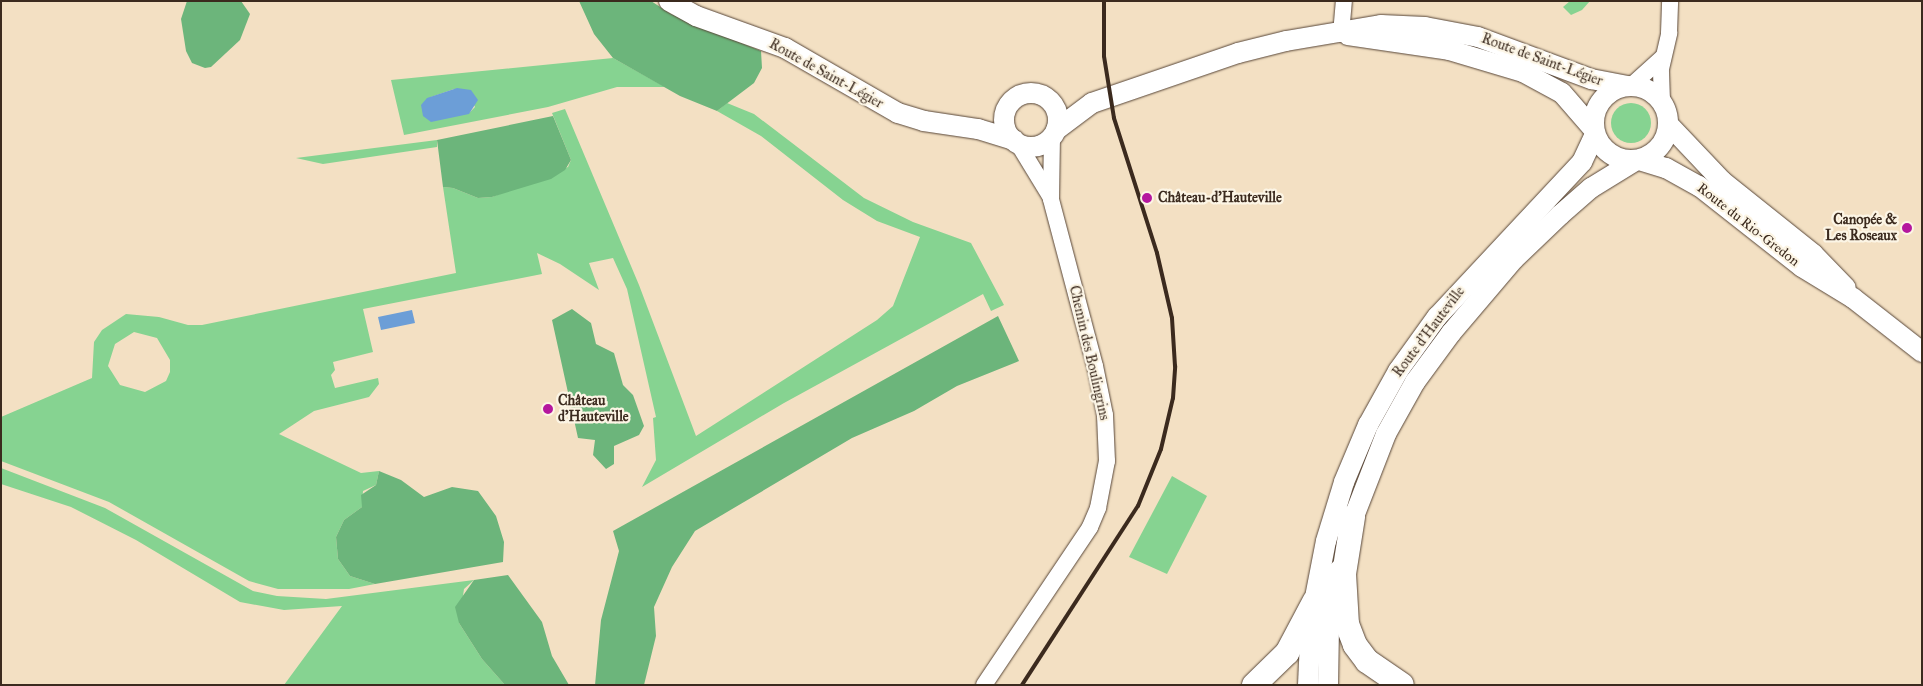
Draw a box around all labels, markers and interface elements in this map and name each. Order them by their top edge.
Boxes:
street label: Route de Saint-Légier [1479,30,1605,90]
street label: Route de Saint-Légier [766,36,886,112]
street label: Route du Rio-Gredon [1694,180,1802,270]
place label: Château-d'Hauteville [1158,190,1282,206]
marker: Château-d'Hauteville [1140,191,1154,205]
place label: Canopée & Les Roseaux [1825,212,1897,244]
marker: Canopée & Les Roseaux [1901,222,1913,234]
street label: Route d'Hauteville [1390,283,1468,381]
street label: Chemin des Boulingrins [1065,284,1113,422]
place label: Château d'Hauteville [558,393,629,426]
marker: Château d'Hauteville [542,403,554,415]

